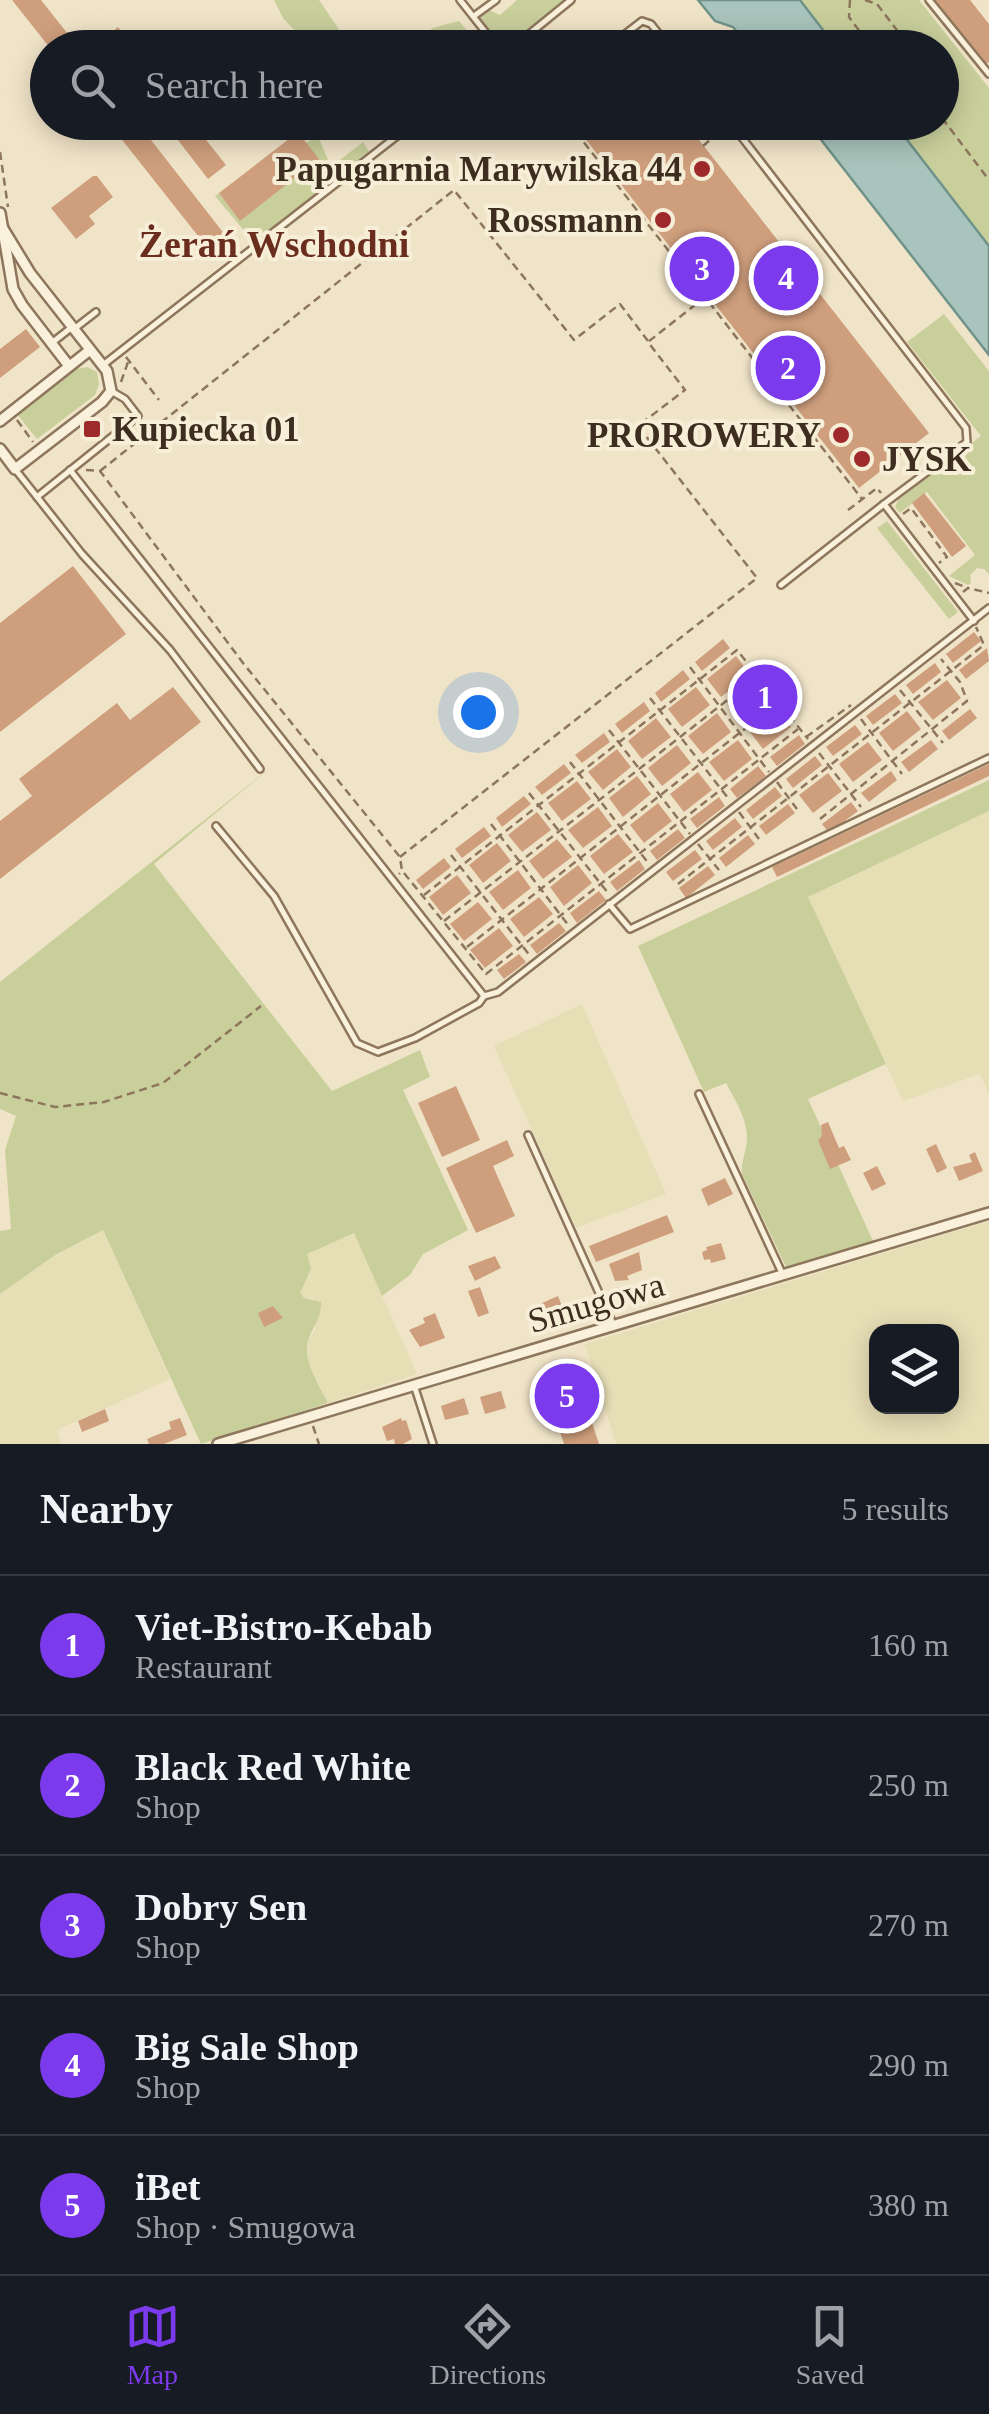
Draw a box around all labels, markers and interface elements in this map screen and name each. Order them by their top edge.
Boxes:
search box [30,30,959,140]
icon: search [65,58,120,113]
text: Search here [145,64,323,106]
place label: Papugarnia Marywilska 44 [276,150,682,189]
marker: Papugarnia Marywilska 44 [691,158,713,180]
place label: Rossmann [487,201,643,240]
marker: Rossmann [652,209,674,231]
district label: Żerań Wschodni [139,223,409,265]
pin: 3 [670,232,734,306]
pin: 4 [754,240,818,316]
pin: 2 [756,330,820,406]
place label: Kupiecka 01 [112,410,300,449]
place label: PROROWERY [587,416,821,455]
marker: Kupiecka 01 [81,418,103,440]
marker: PROROWERY [830,424,852,446]
place label: JYSK [882,440,971,479]
marker: JYSK [851,448,873,470]
pin: 1 [732,660,798,734]
your location [453,687,504,738]
street label: Smugowa [523,1265,669,1341]
map controls [869,1324,959,1414]
button: layers [869,1324,959,1414]
pin: 5 [534,1358,600,1434]
text: Nearby [40,1486,173,1532]
text: 5 results [841,1491,949,1527]
text: Viet-Bistro-Kebab [135,1606,433,1648]
text: 1 [65,1627,81,1663]
text: 160 m [868,1627,949,1663]
text: Restaurant [135,1649,272,1685]
text: Black Red White [135,1746,411,1788]
text: 2 [65,1767,81,1803]
text: 250 m [868,1767,949,1803]
text: Shop [135,1789,201,1825]
text: Dobry Sen [135,1886,307,1928]
text: 3 [65,1907,81,1943]
text: 270 m [868,1907,949,1943]
text: Shop [135,1929,201,1965]
text: Big Sale Shop [135,2026,359,2068]
text: 4 [65,2047,81,2083]
text: 290 m [868,2047,949,2083]
text: Shop [135,2069,201,2105]
text: iBet [135,2166,200,2208]
text: 5 [65,2187,81,2223]
text: 380 m [868,2187,949,2223]
text: Shop · Smugowa [135,2209,355,2245]
tab: Map [125,2299,180,2391]
tab: Directions [429,2299,546,2391]
tab: Saved [796,2299,864,2391]

